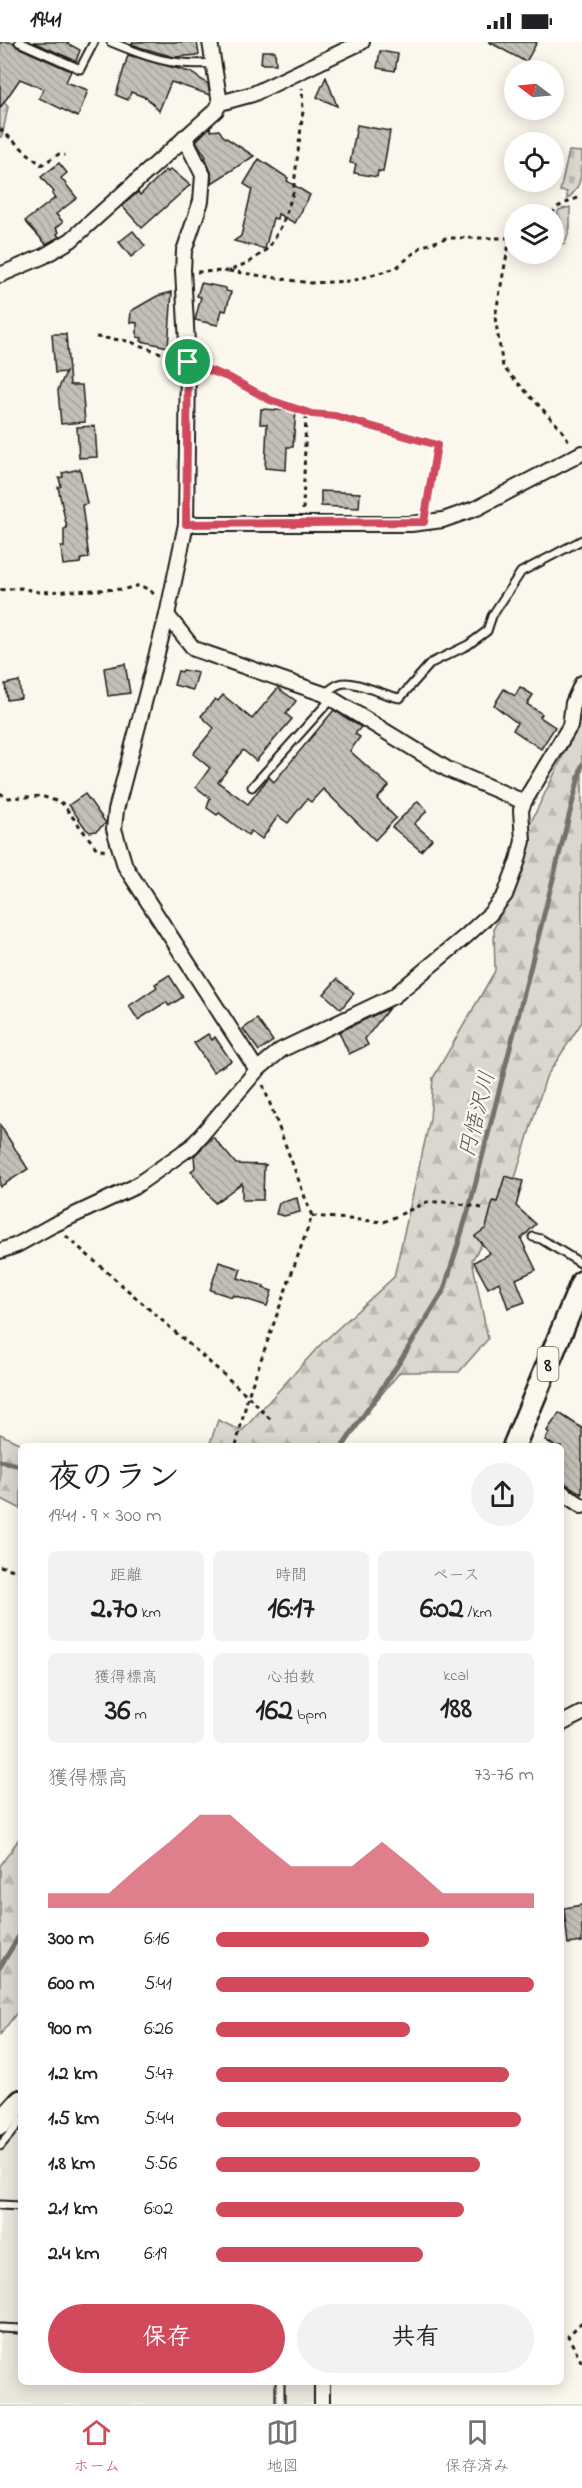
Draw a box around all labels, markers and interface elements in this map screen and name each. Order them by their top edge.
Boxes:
text: 19:41 [30,5,62,37]
north arrow [504,60,564,120]
map controls [504,60,564,264]
button: locate [504,132,564,192]
button: layers [504,204,564,264]
pin [162,336,213,387]
icon: arrive [171,345,204,378]
water label: 円悟沢川 [453,1068,505,1161]
road number: 8 [538,1347,558,1381]
text: 夜のラン [48,1455,180,1503]
button: share [471,1463,534,1526]
text: 19:41 · 9 × 300 m [48,1502,162,1531]
text: 距離 [110,1564,142,1588]
text: 時間 [275,1564,307,1588]
text: ペース [432,1564,480,1588]
text: 2.70 [91,1588,137,1632]
text: 16:17 [267,1588,315,1632]
text: 6:02 [420,1588,464,1632]
text: km [137,1601,161,1625]
text: /km [464,1601,492,1625]
text: kcal [443,1664,469,1688]
text: 獲得標高 [94,1666,158,1690]
text: 心拍数 [267,1666,315,1690]
text: 188 [440,1688,472,1732]
text: 36 [105,1690,131,1734]
text: 162 [255,1690,293,1734]
text: m [131,1703,147,1727]
text: bpm [293,1703,327,1727]
text: 73–76 m [474,1761,534,1790]
text: 獲得標高 [48,1765,128,1794]
text: 300 m [48,1925,94,1954]
text: 6:16 [144,1925,170,1954]
text: 600 m [48,1970,95,1999]
text: 5:41 [144,1970,172,1999]
text: 900 m [48,2015,92,2044]
text: 6:26 [144,2015,173,2044]
text: 1.2 km [48,2060,98,2089]
text: 5:47 [144,2060,174,2089]
text: 1.5 km [48,2105,99,2134]
text: 5:44 [144,2105,174,2134]
text: 1.8 km [48,2150,95,2179]
text: 5:56 [144,2150,177,2179]
text: 2.1 km [48,2195,98,2224]
text: 6:02 [144,2195,173,2224]
text: 2.4 km [48,2240,100,2269]
text: 6:19 [144,2240,167,2269]
button: 保存 [48,2304,285,2373]
button: 共有 [297,2304,534,2373]
tab: ホーム [73,2416,120,2479]
tab: 地図 [266,2416,299,2479]
tab: 保存済み [445,2416,509,2479]

